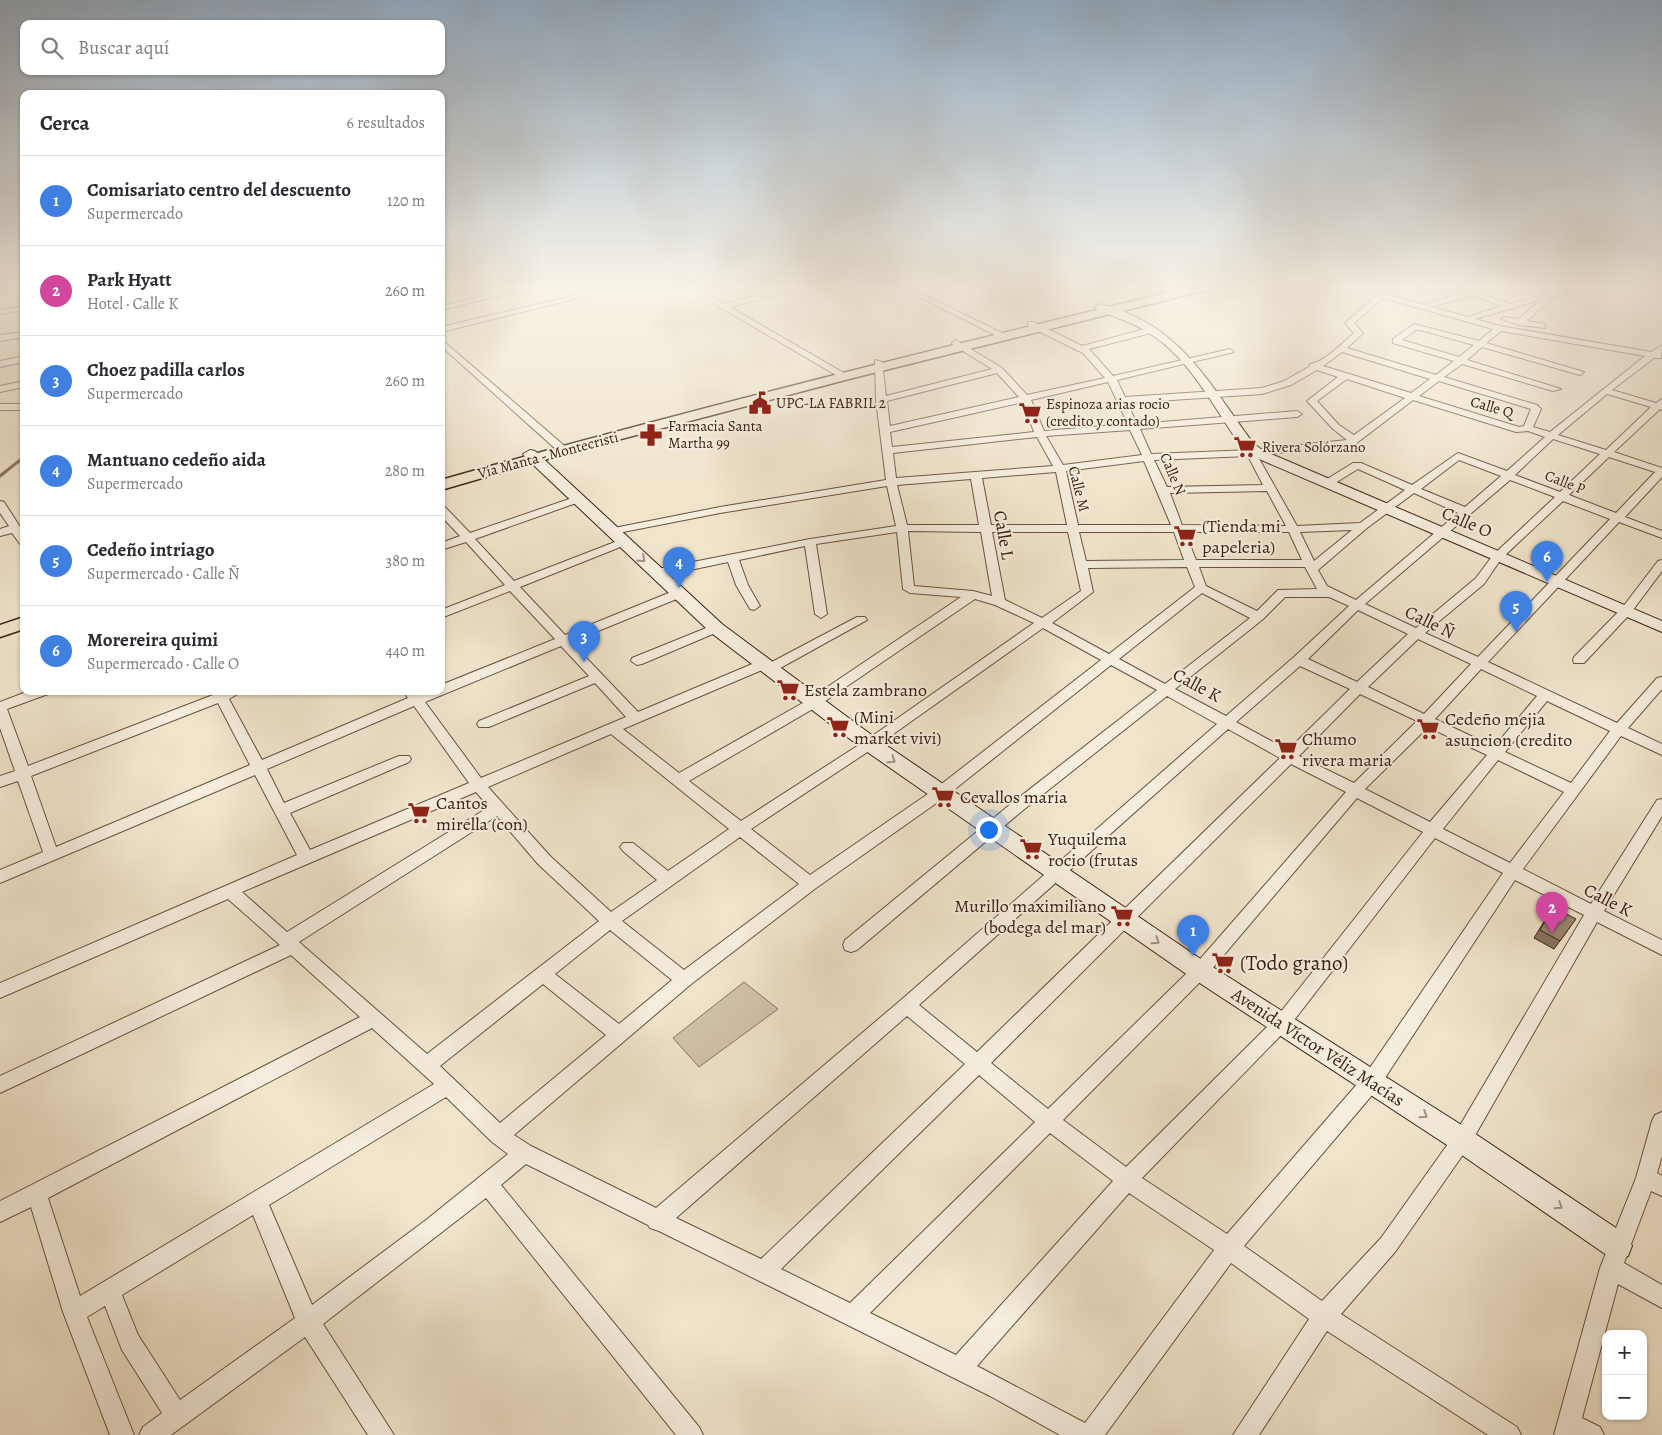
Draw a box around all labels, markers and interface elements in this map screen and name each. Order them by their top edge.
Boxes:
search box [20,20,445,75]
icon: search [38,34,66,62]
text: Buscar aquí [78,35,169,61]
text: Cerca [40,109,90,137]
text: 6 resultados [347,112,425,134]
text: Comisariato centro del descuento [87,177,351,203]
text: 1 [53,190,59,212]
text: 120 m [387,190,425,212]
text: Supermercado [87,203,183,225]
text: Park Hyatt [87,267,172,293]
text: 2 [52,280,60,302]
text: 260 m [385,280,425,302]
text: Hotel · Calle K [87,293,178,315]
text: Choez padilla carlos [87,357,245,383]
text: 3 [53,370,59,392]
text: 260 m [385,370,425,392]
text: Supermercado [87,383,183,405]
public building icon: UPC-LA FABRIL 2 [747,390,773,416]
street label: Calle Q [1468,391,1518,423]
place label: UPC-LA FABRIL 2 [776,393,886,413]
place label: Espinoza arias rocio (credito y contado) [1046,394,1170,431]
supermarket icon: Espinoza arias rocio (credito y contado) [1017,400,1043,426]
place label: Farmacia Santa Martha 99 [668,416,763,453]
pharmacy icon: Farmacia Santa Martha 99 [638,422,664,448]
street label: Vía Manta - Montecristi [475,427,621,484]
supermarket icon: Rivera Solórzano [1232,434,1258,460]
place label: Rivera Solórzano [1262,437,1366,457]
text: Mantuano cedeño aida [87,447,266,473]
street label: Calle N [1155,450,1191,498]
text: 4 [52,460,60,482]
text: 280 m [385,460,425,482]
street label: Calle M [1064,464,1094,514]
street label: Calle P [1542,465,1588,499]
text: Supermercado [87,473,183,495]
street label: Calle O [1438,501,1496,543]
street label: Calle L [988,509,1020,562]
place label: (Tienda mi papeleria) [1202,514,1281,559]
supermarket icon: (Tienda mi papeleria) [1172,523,1198,549]
text: Cedeño intriago [87,537,215,563]
pin: 6 [1531,541,1563,582]
pin: 4 [663,547,695,588]
text: 5 [53,550,59,572]
text: 380 m [386,550,425,572]
one-way arrow [636,553,645,562]
text: Supermercado · Calle Ñ [87,563,240,585]
pin: 5 [1500,591,1532,632]
street label: Calle Ñ [1401,600,1459,644]
pin: 3 [568,621,600,662]
text: Morereira quimi [87,627,218,653]
text: 6 [52,640,60,662]
text: 440 m [385,640,425,662]
text: Supermercado · Calle O [87,653,239,675]
street label: Calle K [1169,662,1226,708]
supermarket icon: Estela zambrano [775,677,801,703]
place label: Estela zambrano [804,678,927,702]
place label: (Mini market vivi) [854,705,942,750]
place label: Cedeño mejia asuncion (credito [1445,707,1572,752]
supermarket icon: (Mini market vivi) [825,714,851,740]
supermarket icon: Cedeño mejia asuncion (credito [1415,716,1441,742]
place label: Chumo rivera maria [1302,727,1393,772]
supermarket icon: Chumo rivera maria [1273,736,1299,762]
one-way arrow [886,754,896,763]
supermarket icon: Cevallos maria [930,784,956,810]
place label: Cevallos maria [960,785,1068,809]
place label: Cantos mirella (con) [436,791,528,836]
supermarket icon: Cantos mirella (con) [406,800,432,826]
your location [976,817,1002,843]
place label: Yuquilema rocio (frutas [1047,827,1138,872]
supermarket icon: Yuquilema rocio (frutas [1018,836,1044,862]
street label: Calle K [1580,878,1637,923]
pin: 2 [1536,892,1568,933]
place label: Murillo maximiliano (bodega del mar) [954,894,1106,939]
supermarket icon: Murillo maximiliano (bodega del mar) [1109,903,1135,929]
pin: 1 [1177,915,1209,956]
one-way arrow [1150,935,1159,944]
place label: (Todo grano) [1240,949,1348,977]
supermarket icon: (Todo grano) [1210,950,1236,976]
street label: Avenida Víctor Véliz Macías [1226,981,1409,1112]
one-way arrow [1418,1109,1428,1118]
one-way arrow [1553,1200,1563,1209]
map controls [1602,1330,1647,1420]
button: + [1602,1330,1647,1375]
button: − [1602,1375,1647,1420]

